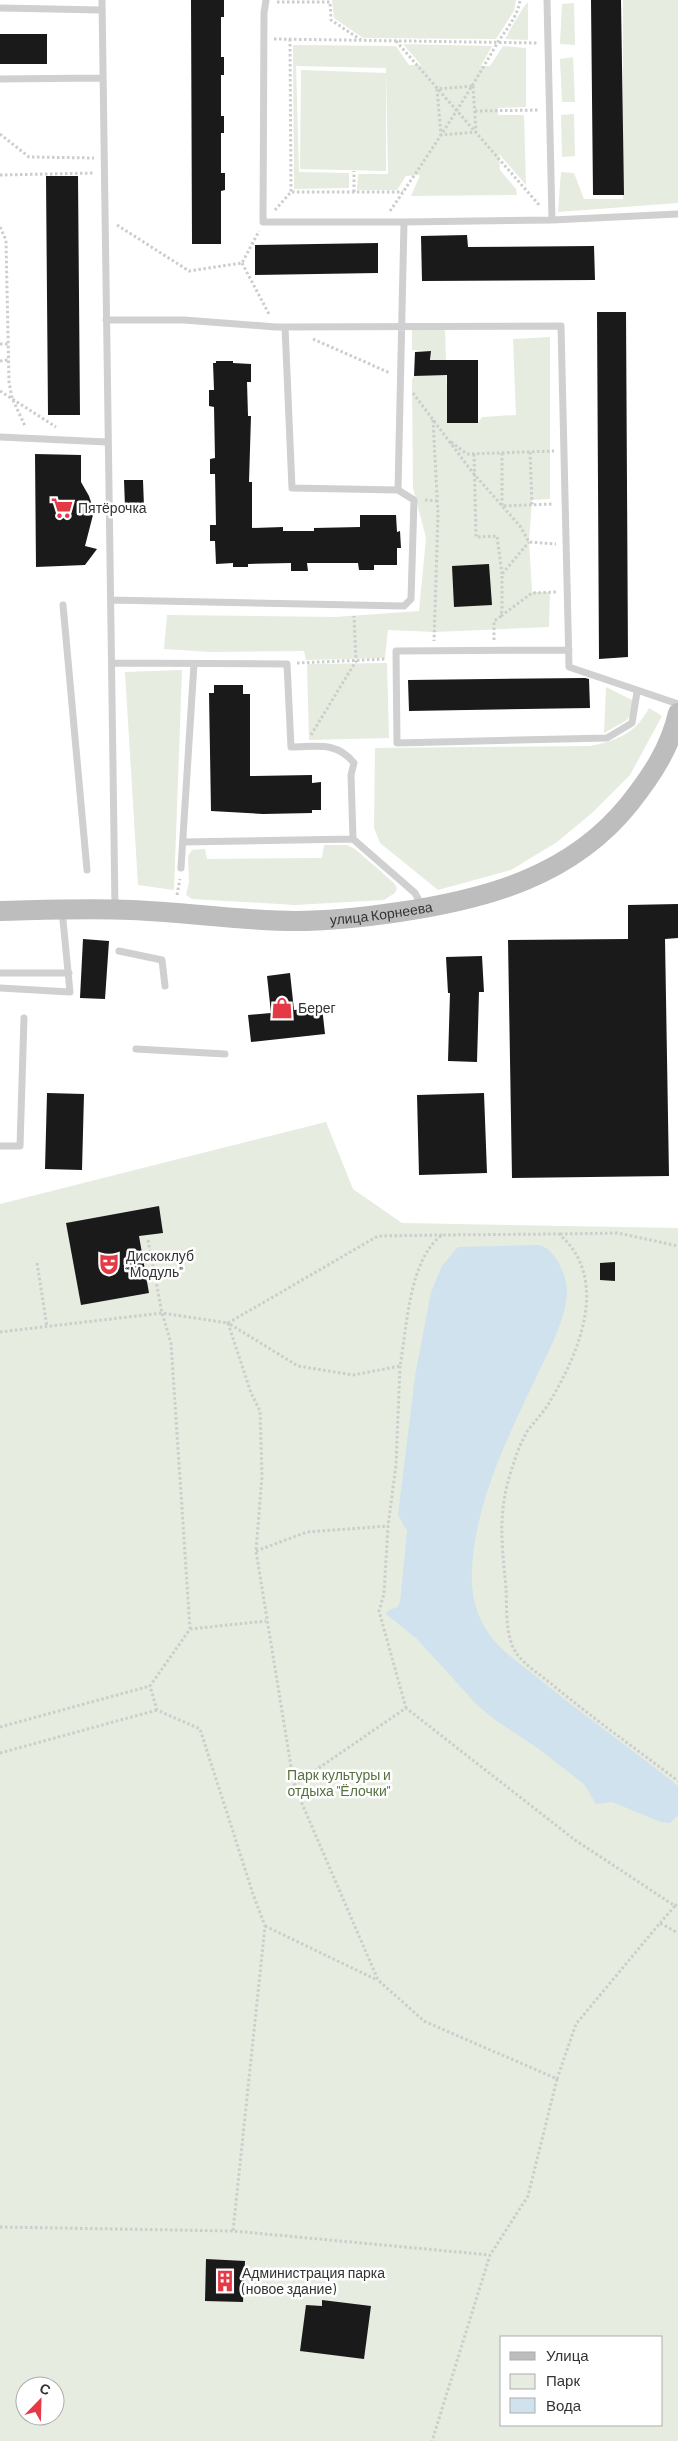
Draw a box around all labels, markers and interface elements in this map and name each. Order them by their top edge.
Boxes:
supermarket icon: Пятёрочка [49,495,75,521]
place label: Пятёрочка [78,499,147,516]
street label: улица Корнеева [329,898,434,928]
shop icon: Берег [269,995,295,1021]
place label: Берег [298,999,336,1016]
place label: Дискоклуб "Модуль" [126,1247,194,1280]
theatre icon: Дискоклуб "Модуль" [96,1251,122,1277]
park label: Парк культуры и отдыха "Ёлочки" [287,1766,391,1799]
place label: Администрация парка (новое здание) [241,2264,385,2297]
building icon: Администрация парка (новое здание) [212,2268,238,2294]
legend [500,2336,663,2426]
text: Улица [546,2346,589,2364]
text: Парк [546,2371,580,2389]
north arrow [15,2376,65,2426]
text: С [37,2379,53,2398]
text: Вода [546,2396,582,2414]

